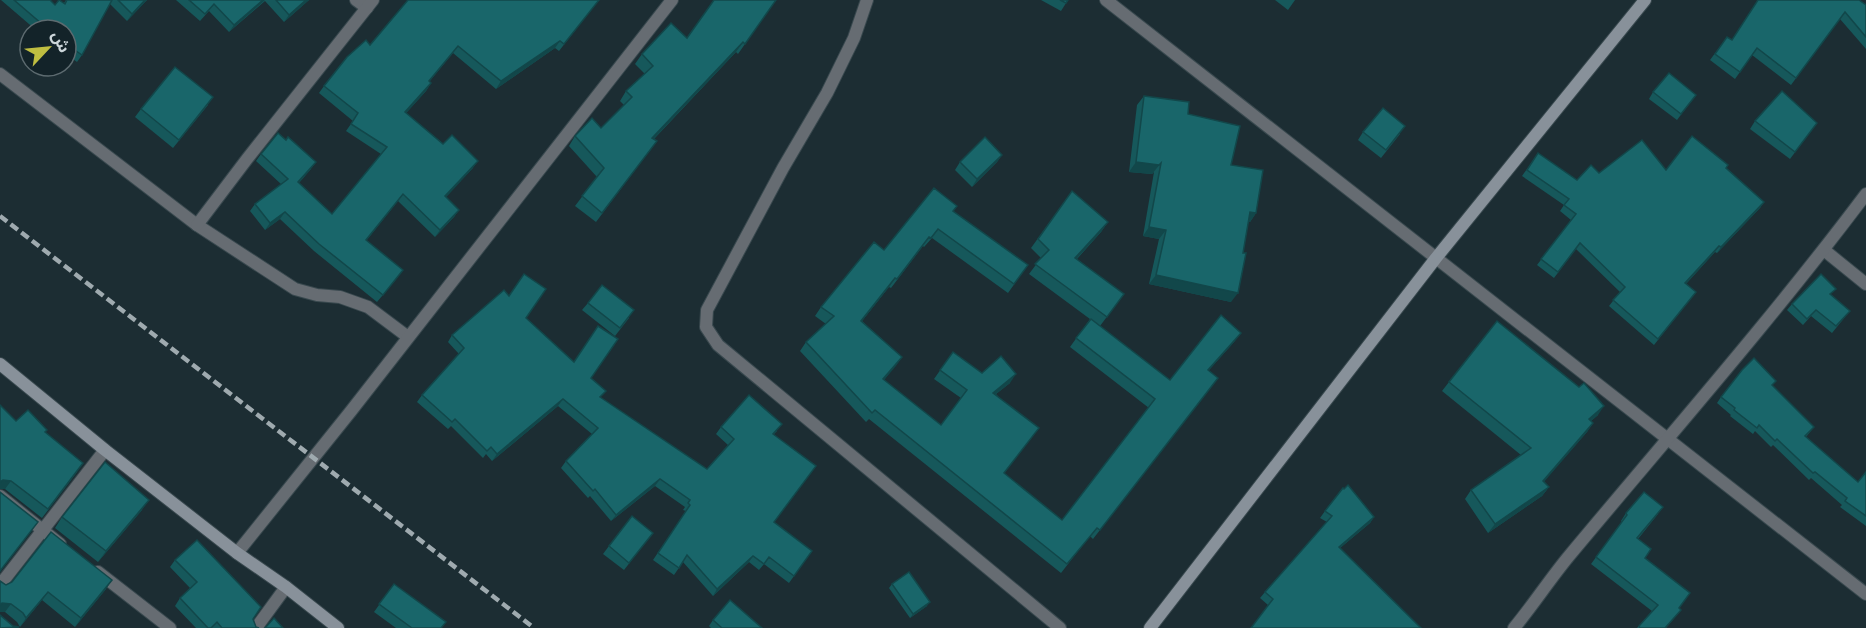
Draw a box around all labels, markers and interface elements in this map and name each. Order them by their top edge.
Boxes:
north arrow [18,18,78,78]
text: ش [48,28,74,56]

